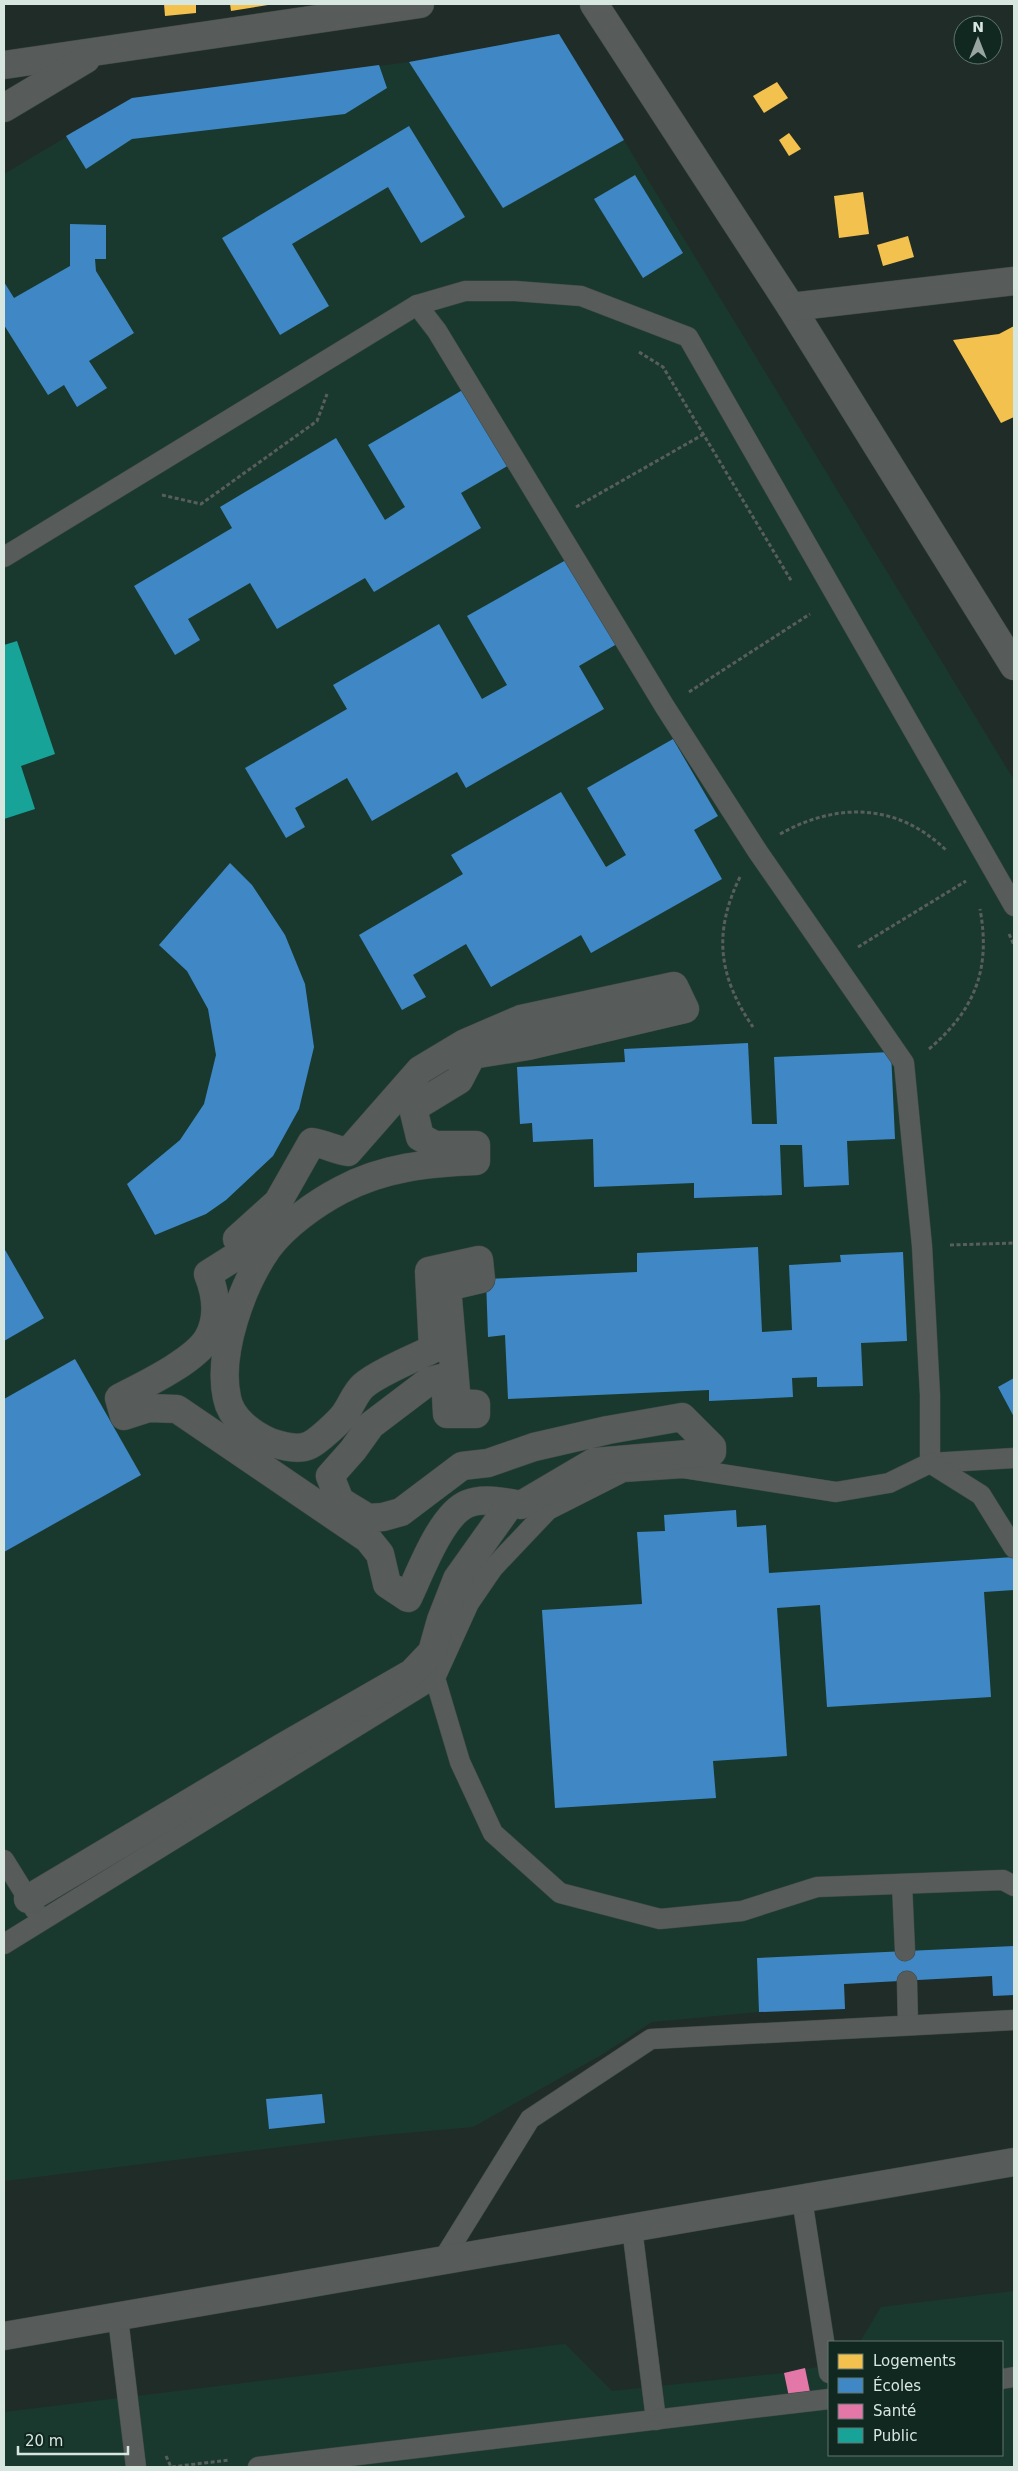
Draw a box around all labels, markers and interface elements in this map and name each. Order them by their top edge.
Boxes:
north arrow [953,15,1003,65]
text: N [972,19,984,35]
legend [828,2341,1003,2456]
text: Logements [873,2352,956,2370]
text: Écoles [873,2376,921,2395]
text: Santé [873,2402,916,2420]
scale bar [18,2424,128,2456]
text: Public [873,2427,917,2445]
text: 20 m [25,2432,63,2450]

